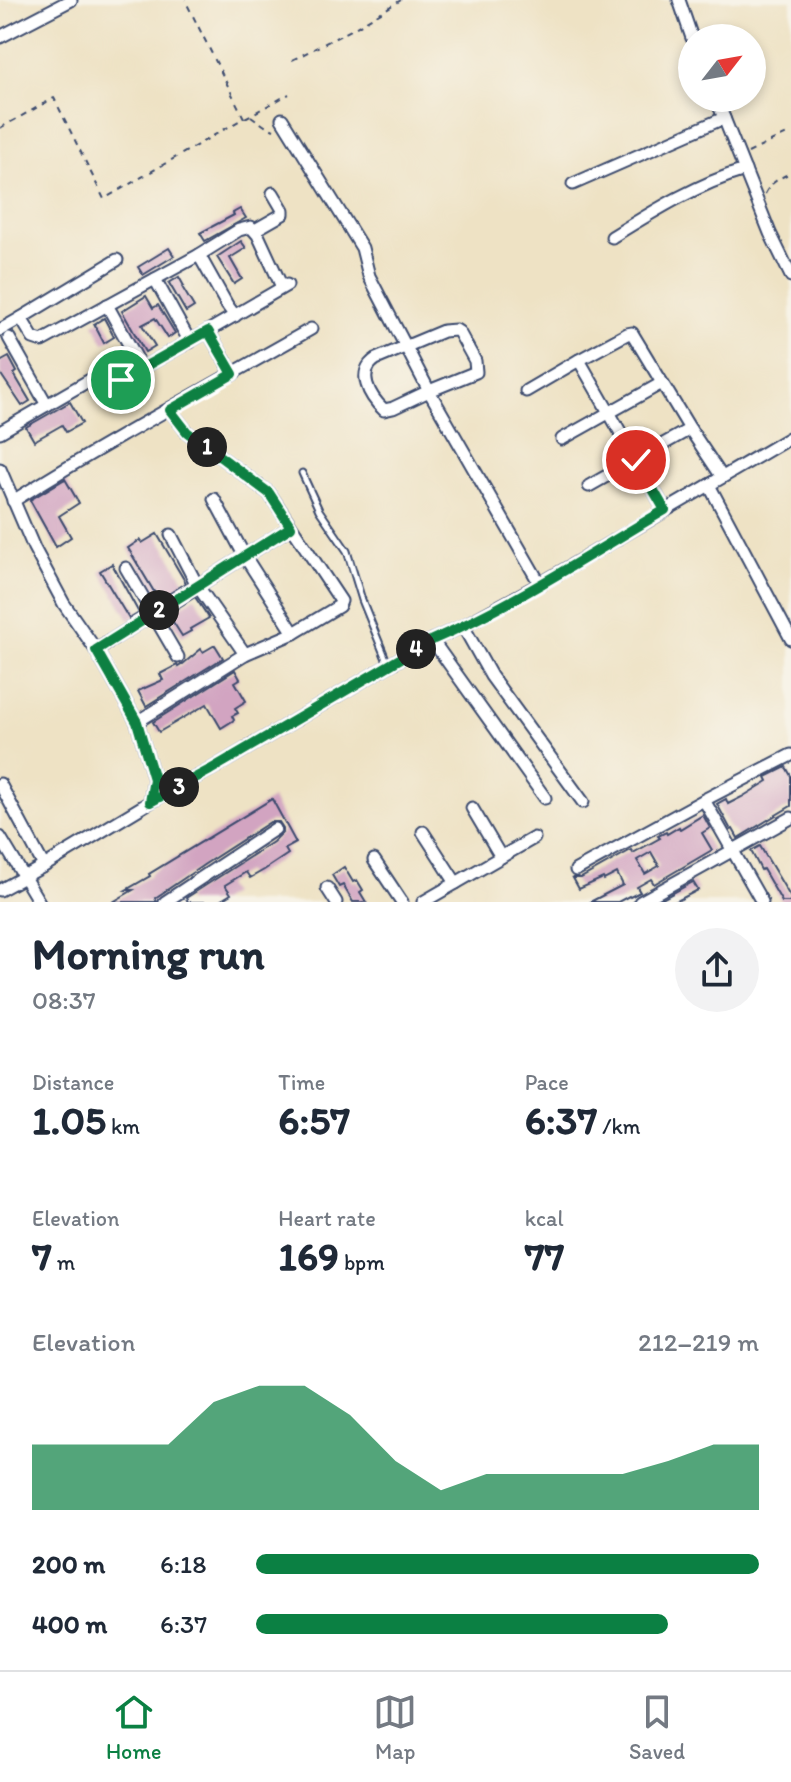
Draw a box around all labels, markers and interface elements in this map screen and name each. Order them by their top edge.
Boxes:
north arrow [678,24,766,112]
map controls [678,24,766,112]
pin [87,346,155,414]
icon: arrive [99,358,143,402]
pin [602,426,670,494]
pin: 1 [187,427,227,467]
text: 1 [202,433,212,460]
icon: check [614,438,658,482]
pin: 2 [139,590,179,630]
text: 2 [153,596,165,623]
pin: 4 [396,629,436,669]
text: 4 [409,635,423,662]
pin: 3 [159,767,199,807]
text: 3 [173,773,185,800]
text: Morning run [32,927,265,980]
button: share [675,928,759,1012]
text: 08:37 [32,984,96,1016]
text: Distance [32,1069,114,1096]
text: Time [278,1069,325,1096]
text: Pace [525,1069,569,1096]
text: 1.05 [32,1096,106,1144]
text: 6:57 [278,1096,350,1144]
text: 6:37 [525,1096,597,1144]
text: km [106,1113,140,1140]
text: /km [597,1113,641,1140]
text: Elevation [32,1205,119,1232]
text: Heart rate [278,1205,376,1232]
text: kcal [525,1205,564,1232]
text: 7 [32,1232,52,1280]
text: 169 [278,1232,339,1280]
text: 77 [525,1232,564,1280]
text: m [52,1249,75,1276]
text: bpm [339,1249,385,1276]
text: Elevation [32,1326,135,1358]
text: 212–219 m [638,1326,759,1358]
text: 200 m [32,1548,105,1580]
text: 6:18 [160,1548,206,1580]
text: 400 m [32,1608,107,1640]
text: 6:37 [160,1608,207,1640]
tab: Home [106,1690,161,1765]
tab: Map [373,1690,417,1765]
tab: Saved [629,1690,685,1765]

